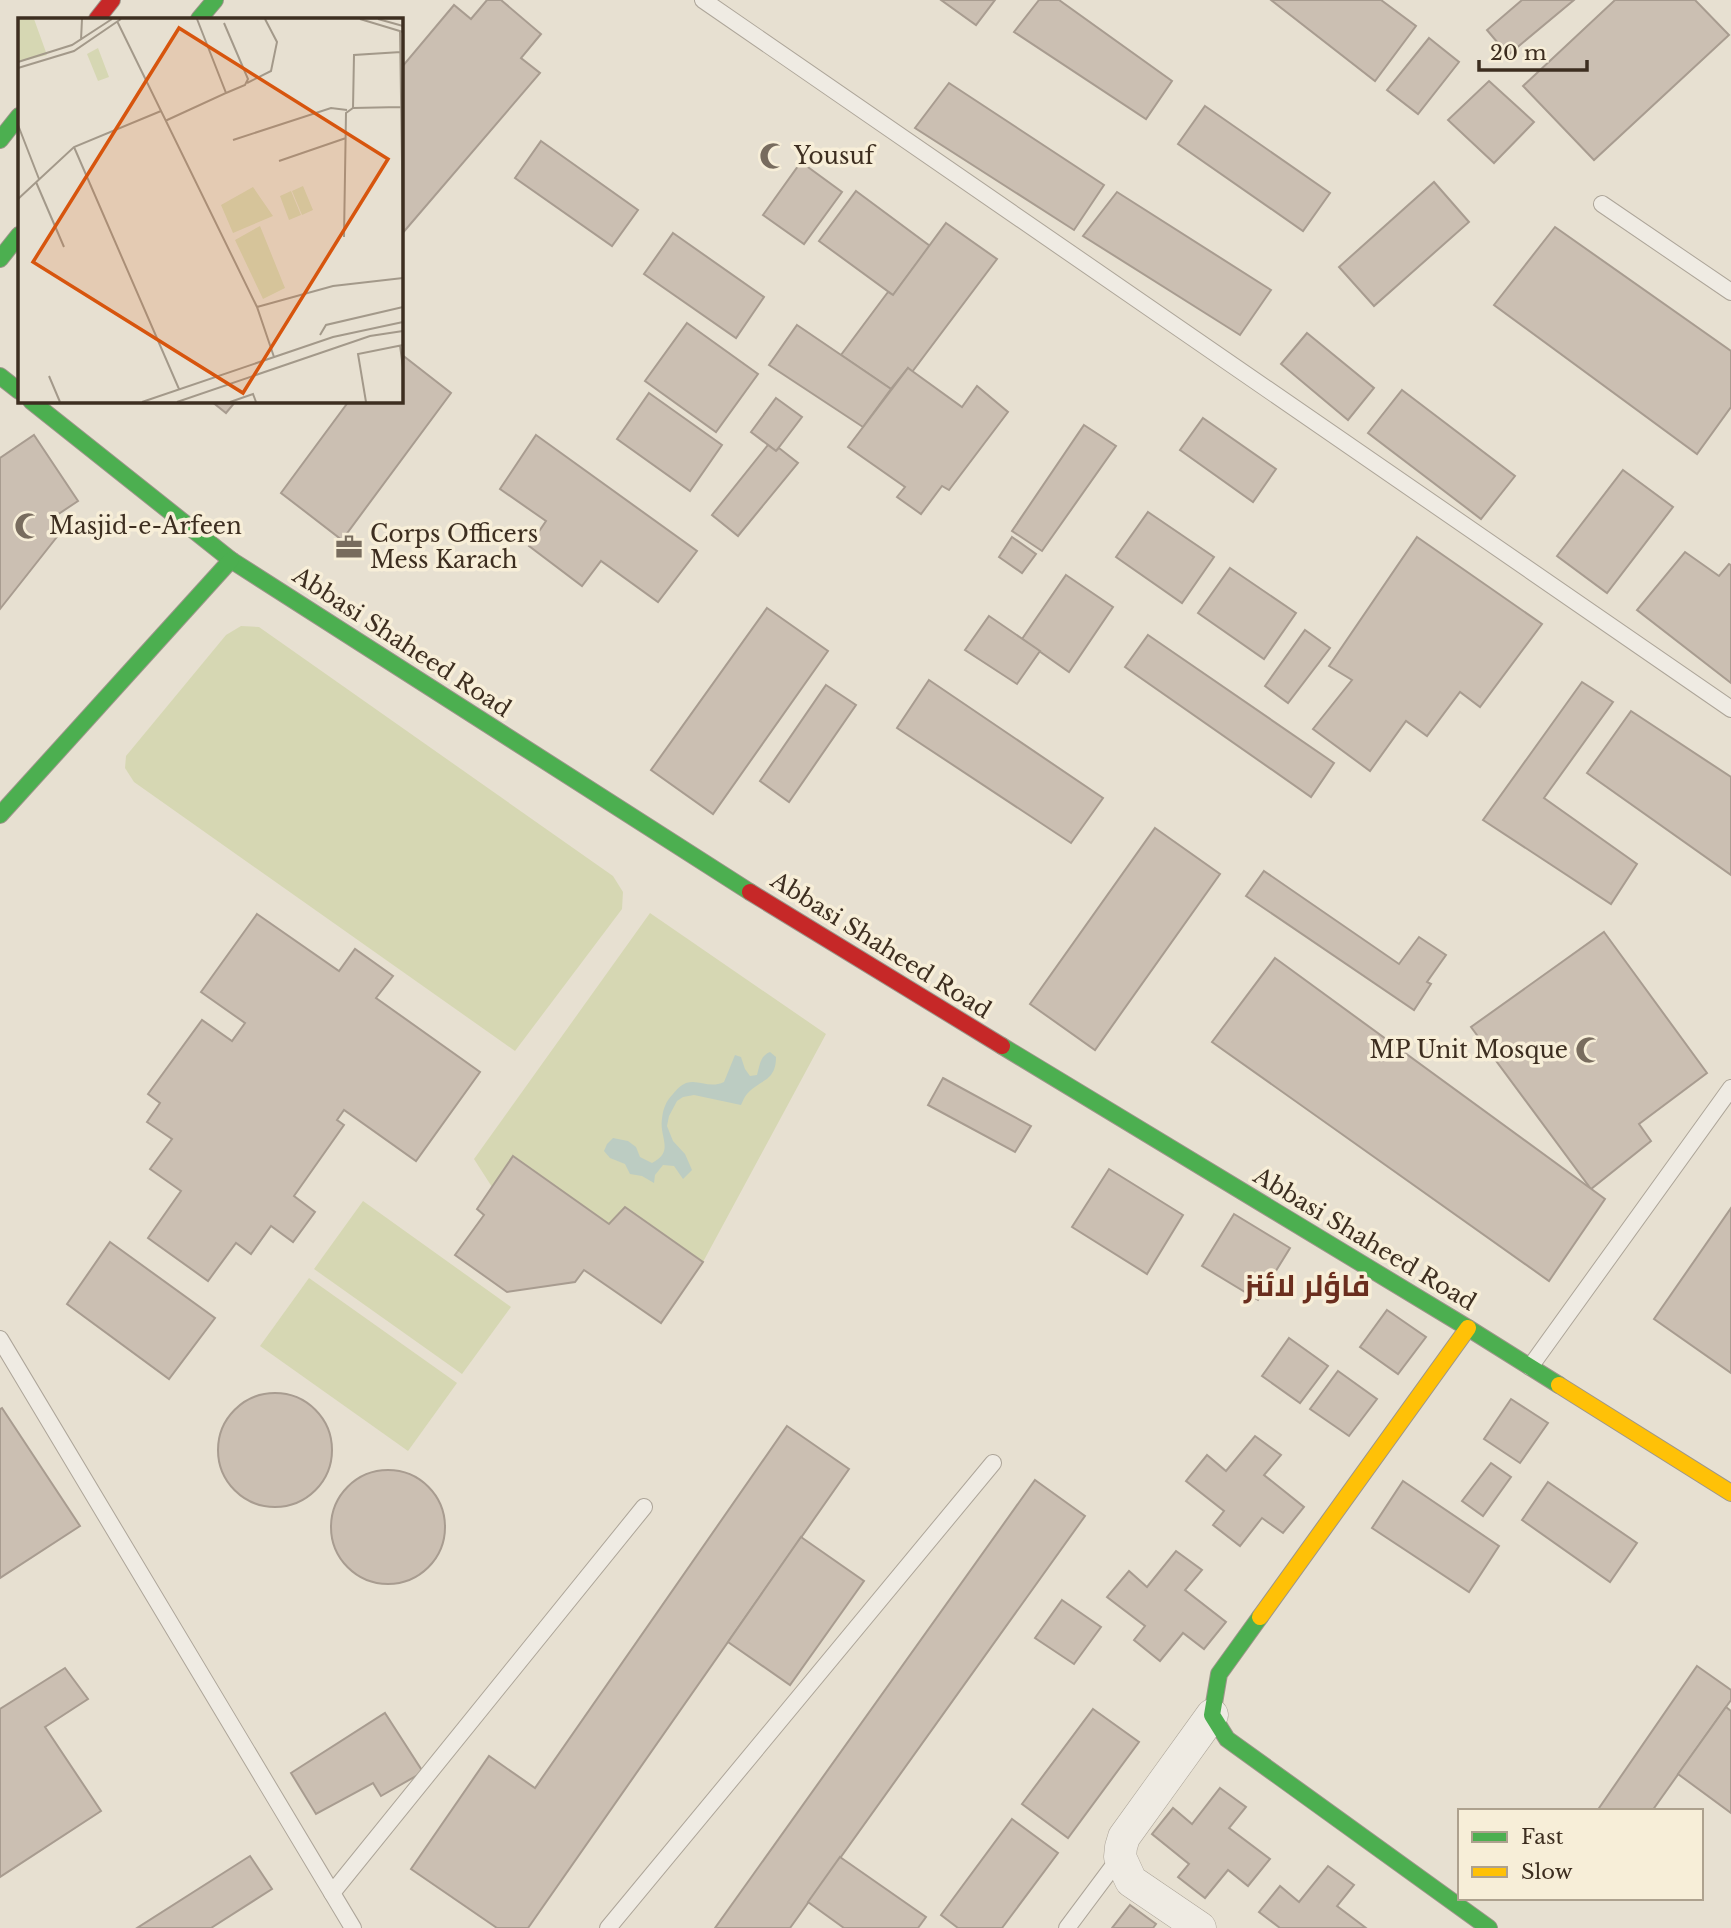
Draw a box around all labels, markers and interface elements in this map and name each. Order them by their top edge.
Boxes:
inset map [18,18,402,402]
scale bar [1479,28,1588,72]
text: 20 m [1490,40,1547,66]
mosque icon: Yousuf [758,141,788,171]
place label: Yousuf [793,142,877,170]
mosque icon: Masjid-e-Arfeen [13,511,43,541]
place label: Masjid-e-Arfeen [49,512,242,540]
place label: Corps Officers Mess Karach [370,520,538,574]
office icon: Corps Officers Mess Karach [334,532,364,562]
street label: Abbasi Shaheed Road [287,560,516,723]
street label: Abbasi Shaheed Road [765,865,996,1024]
mosque icon: MP Unit Mosque [1574,1035,1604,1065]
place label: MP Unit Mosque [1370,1036,1568,1064]
street label: Abbasi Shaheed Road [1248,1161,1481,1317]
district label: فاؤلر لائنز [1243,1267,1370,1304]
legend [1458,1809,1703,1900]
text: Fast [1521,1824,1563,1850]
text: Slow [1521,1859,1573,1885]

